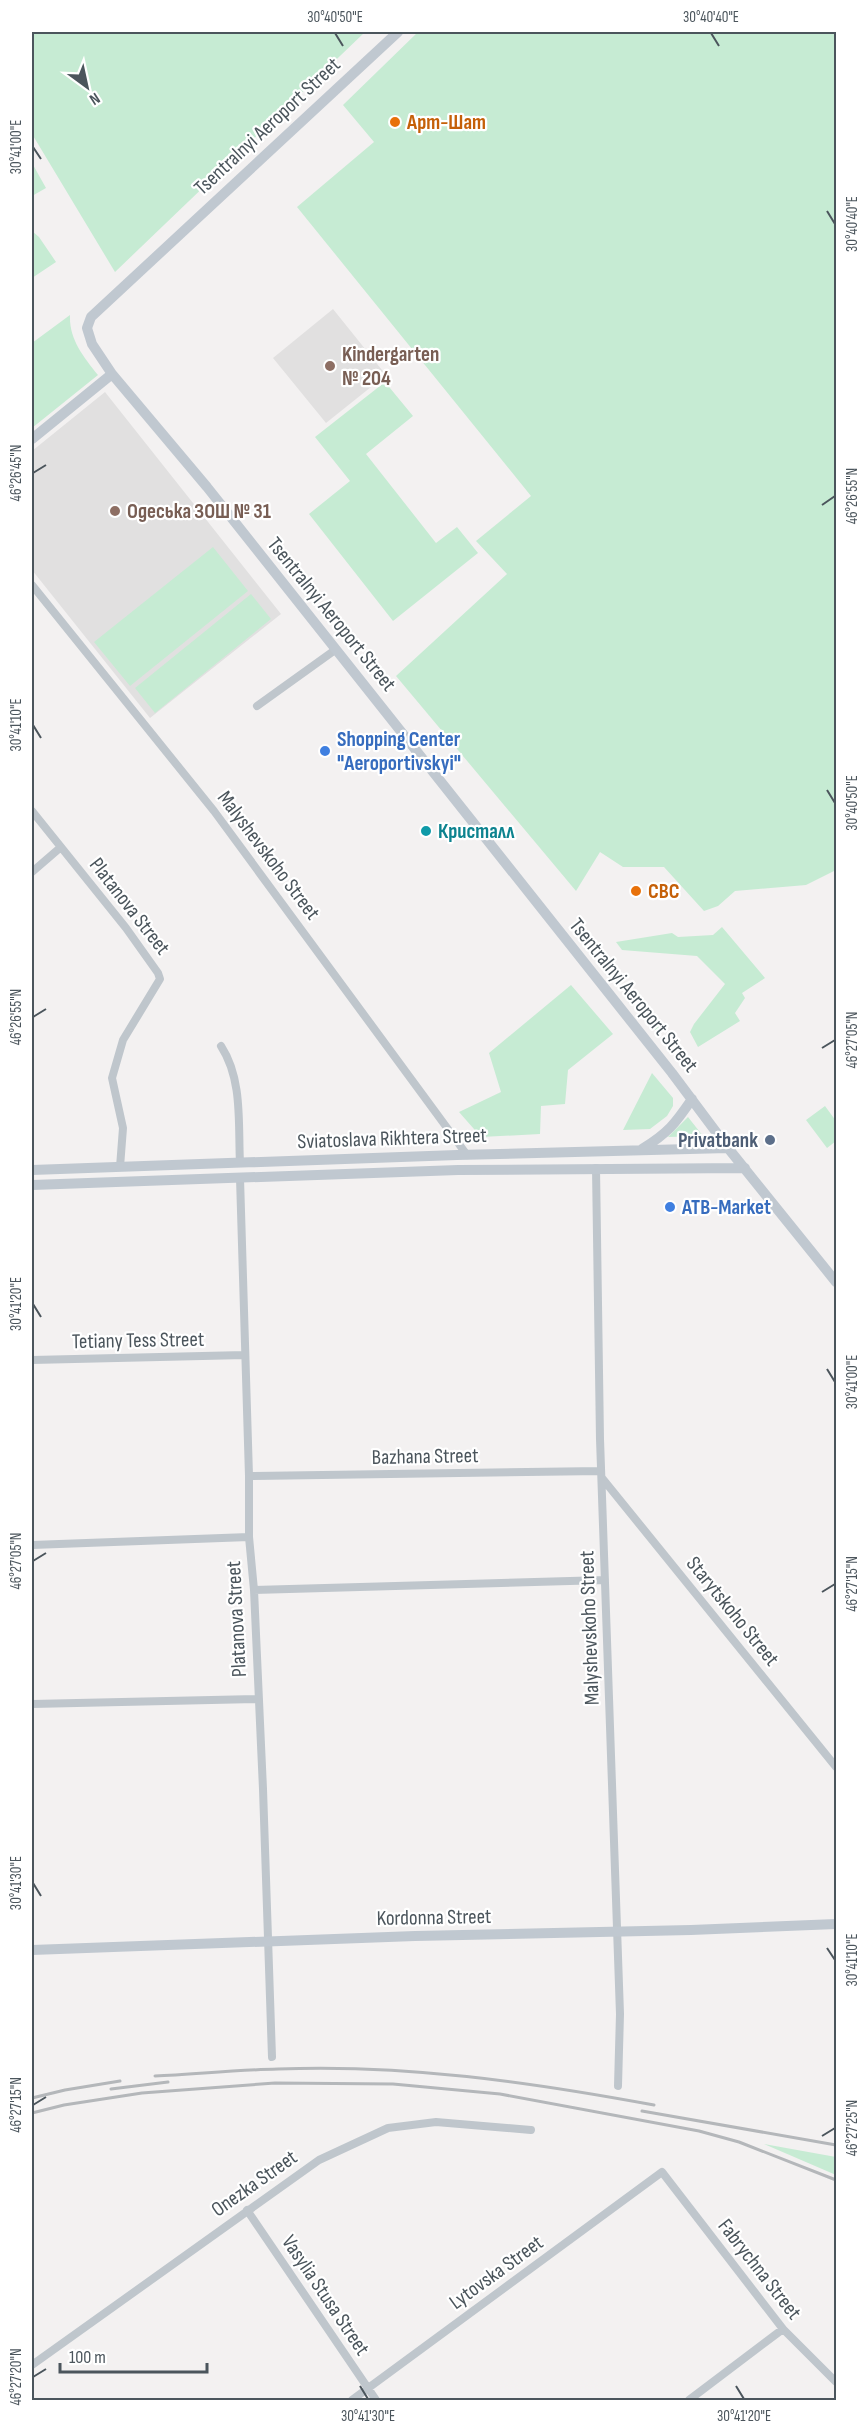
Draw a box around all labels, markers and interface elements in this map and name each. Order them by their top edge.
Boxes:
text: 30°40'50"E [307,8,363,27]
text: 30°40'40"E [683,8,739,27]
street label: Tsentralnyi Aeroport Street [189,52,346,201]
north arrow [57,57,117,117]
text: N [86,88,103,109]
place label: Арт-Шат [406,110,486,135]
marker: Арт-Шат [388,115,402,129]
text: 30°41'00"E [7,120,26,174]
text: 30°40'40"E [843,196,862,252]
place label: Kindergarten № 204 [342,342,439,391]
marker: Kindergarten № 204 [323,359,337,373]
text: 46°26'45"N [7,445,26,501]
text: 46°26'55"N [843,468,862,524]
place label: Одеська ЗОШ № 31 [127,499,271,524]
marker: Одеська ЗОШ № 31 [108,504,122,518]
street label: Tsentralnyi Aeroport Street [262,532,401,696]
text: 30°41'10"E [7,698,26,752]
place label: Shopping Center "Aeroportivskyi" [337,727,461,776]
marker: Shopping Center "Aeroportivskyi" [318,744,332,758]
text: 30°40'50"E [843,775,862,831]
street label: Malyshevskoho Street [212,786,325,925]
place label: Кристалл [438,819,515,844]
marker: Кристалл [419,824,433,838]
street label: Platanova Street [84,853,175,960]
place label: СВС [648,879,680,904]
marker: СВС [629,884,643,898]
street label: Tsentralnyi Aeroport Street [564,913,703,1077]
text: 46°26'55"N [7,989,26,1045]
text: 46°27'05"N [843,1011,862,1069]
street label: Sviatoslava Rikhtera Street [297,1123,487,1154]
place label: Privatbank [678,1128,758,1153]
marker: Privatbank [763,1133,777,1147]
place label: ATB-Market [681,1195,771,1220]
marker: ATB-Market [663,1200,677,1214]
text: 30°41'20"E [7,1277,26,1331]
street label: Tetiany Tess Street [72,1327,204,1354]
text: 30°41'00"E [843,1355,862,1409]
street label: Bazhana Street [371,1443,479,1470]
text: 46°27'05"N [7,1532,26,1590]
street label: Malyshevskoho Street [574,1550,605,1706]
street label: Starytskoho Street [681,1552,784,1671]
text: 46°27'15"N [843,1556,862,1612]
street label: Platanova Street [221,1560,252,1678]
text: 30°41'30"E [7,1856,26,1910]
street label: Kordonna Street [376,1904,492,1931]
text: 30°41'10"E [843,1933,862,1987]
text: 46°27'15"N [7,2077,26,2133]
text: 46°27'25"N [843,2100,862,2156]
street label: Onezka Street [207,2145,302,2222]
street label: Fabrychna Street [713,2214,807,2325]
street label: Vasylia Stusa Street [276,2230,375,2360]
street label: Lytovska Street [445,2230,548,2315]
scale bar [60,2336,207,2374]
text: 100 m [69,2347,106,2368]
text: 46°27'20"N [7,2348,26,2406]
text: 30°41'30"E [341,2407,395,2426]
text: 30°41'20"E [717,2407,771,2426]

